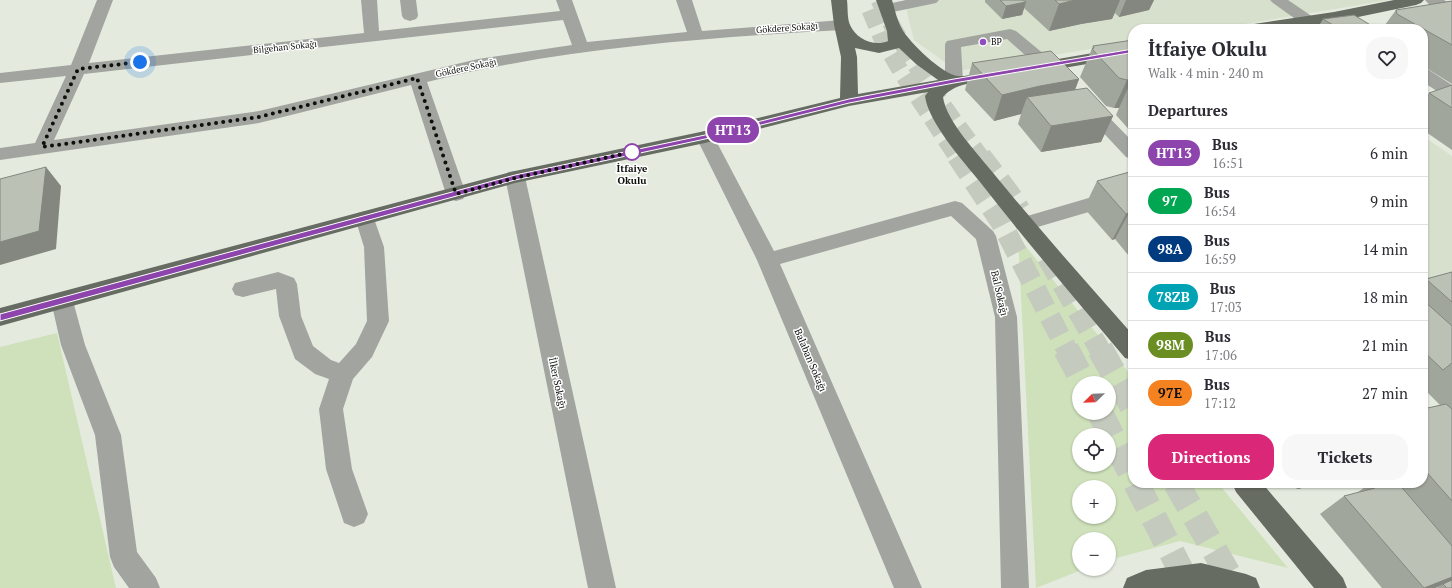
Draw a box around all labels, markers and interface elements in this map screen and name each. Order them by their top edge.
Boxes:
street label: Gökdere Sokağı [756,20,819,36]
place label: BP [991,36,1003,48]
text: İtfaiye Okulu [1148,36,1267,61]
marker: BP [978,37,988,47]
button: heart [1366,37,1408,79]
street label: Bilgehan Sokağı [253,38,318,56]
your location [130,52,150,72]
street label: Gökdere Sokağı [434,56,498,80]
text: Walk · 4 min · 240 m [1148,64,1263,82]
text: Departures [1148,100,1228,120]
line badge: HT13 [705,117,761,143]
text: HT13 [715,120,751,139]
text: Bus [1212,134,1238,154]
marker: İtfaiye Okulu [623,143,641,161]
text: HT13 [1156,143,1192,162]
text: 6 min [1370,143,1408,163]
text: 16:51 [1212,154,1244,172]
place label: İtfaiye Okulu [617,162,648,187]
text: Bus [1204,182,1230,202]
text: 97 [1162,191,1178,210]
text: 9 min [1370,191,1408,211]
text: 16:54 [1204,202,1236,220]
text: Bus [1204,230,1230,250]
text: 98A [1157,239,1183,258]
text: 14 min [1362,239,1408,259]
text: 16:59 [1204,250,1236,268]
street label: Bal Sokağı [988,269,1011,317]
text: Bus [1210,278,1236,298]
text: 78ZB [1156,287,1190,306]
text: 18 min [1362,287,1408,307]
text: 17:03 [1210,298,1242,316]
text: Bus [1205,326,1231,346]
street label: Balaban Sokağı [791,327,830,394]
text: 98M [1156,335,1185,354]
text: 21 min [1362,335,1408,355]
text: 17:06 [1205,346,1237,364]
street label: İlker Sokağı [546,356,569,410]
text: Bus [1204,374,1230,394]
north arrow [1072,376,1116,420]
map controls [1072,376,1116,576]
text: 97E [1158,383,1182,402]
text: 27 min [1362,383,1408,403]
text: 17:12 [1204,394,1236,412]
button: locate [1072,428,1116,472]
button: Directions [1148,434,1274,480]
button: Tickets [1282,434,1408,480]
button: + [1072,480,1116,524]
button: − [1072,532,1116,576]

